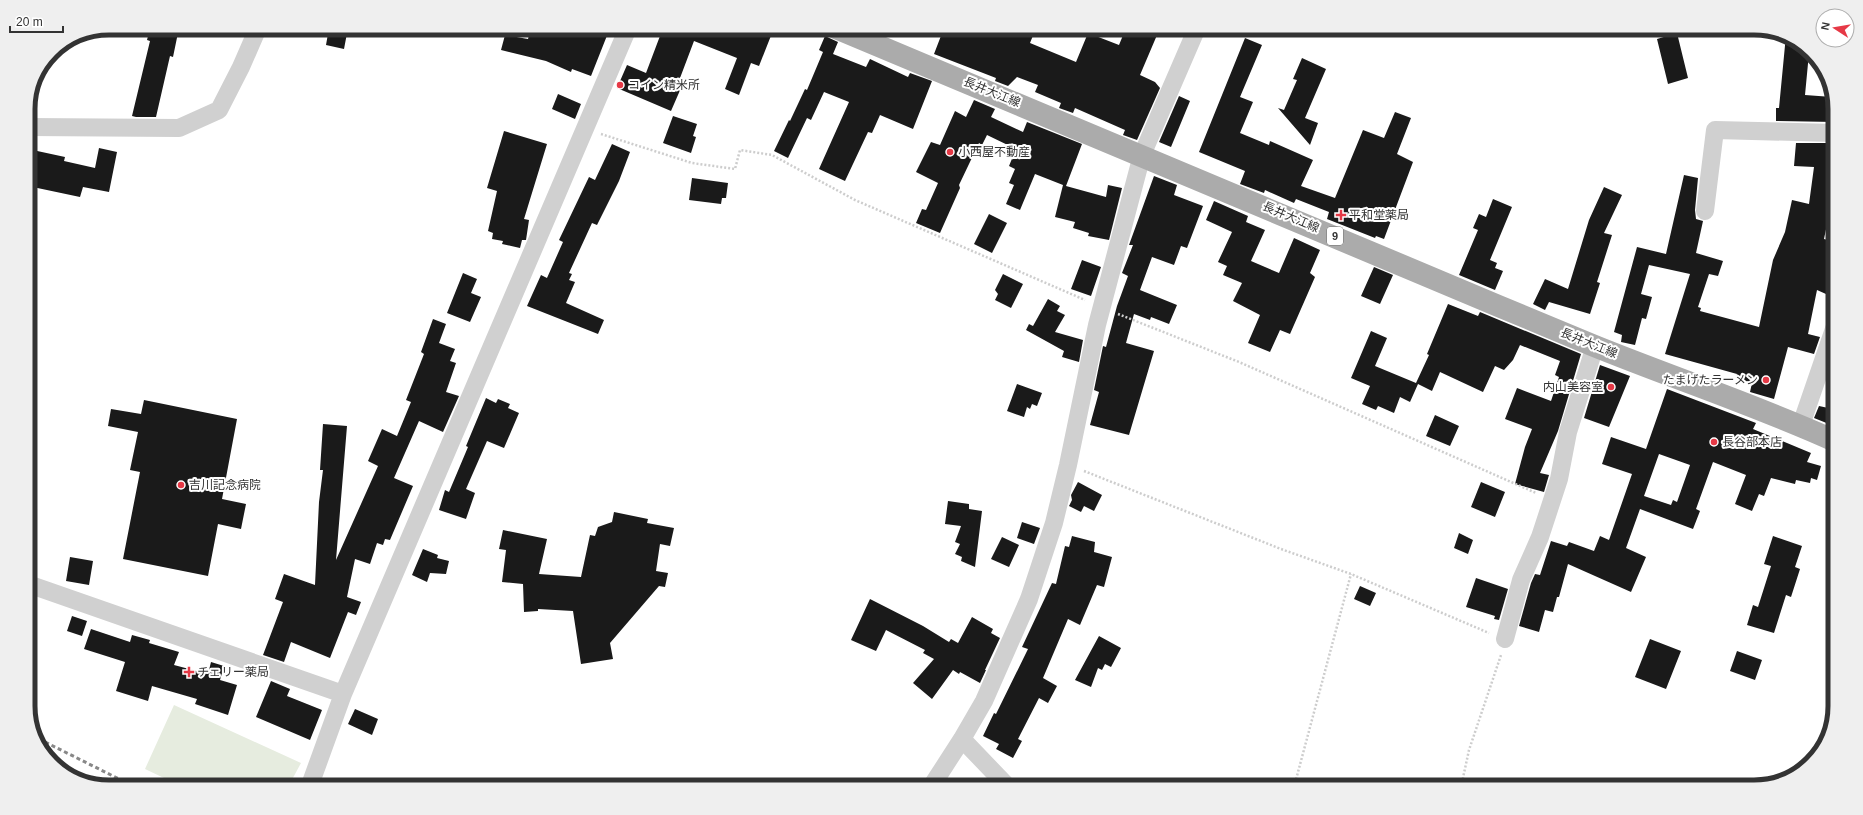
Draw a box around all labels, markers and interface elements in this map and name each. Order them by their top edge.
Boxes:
scale bar [10,8,63,34]
north arrow [1815,8,1855,48]
text: 20 m [16,15,43,29]
text: N [1819,21,1832,31]
street label: 長井大江線 [962,74,1022,110]
place label: コイン精米所 [628,78,700,92]
marker: コイン精米所 [615,80,625,90]
place label: 小西屋不動産 [958,145,1030,159]
marker: 小西屋不動産 [945,147,955,157]
street label: 長井大江線 [1261,199,1321,235]
place label: 平和堂薬局 [1349,208,1409,222]
marker: 平和堂薬局 [1336,210,1346,220]
road number: 9 [1327,227,1343,245]
street label: 長井大江線 [1559,325,1619,361]
place label: たまげたラーメン [1663,373,1758,387]
marker: たまげたラーメン [1761,375,1771,385]
place label: 内山美容室 [1543,380,1603,394]
marker: 内山美容室 [1606,382,1616,392]
place label: 長谷部本店 [1722,435,1782,449]
marker: 長谷部本店 [1709,437,1719,447]
place label: 吉川記念病院 [189,478,261,492]
marker: 吉川記念病院 [176,480,186,490]
place label: チェリー薬局 [197,665,269,679]
marker: チェリー薬局 [184,667,194,677]

